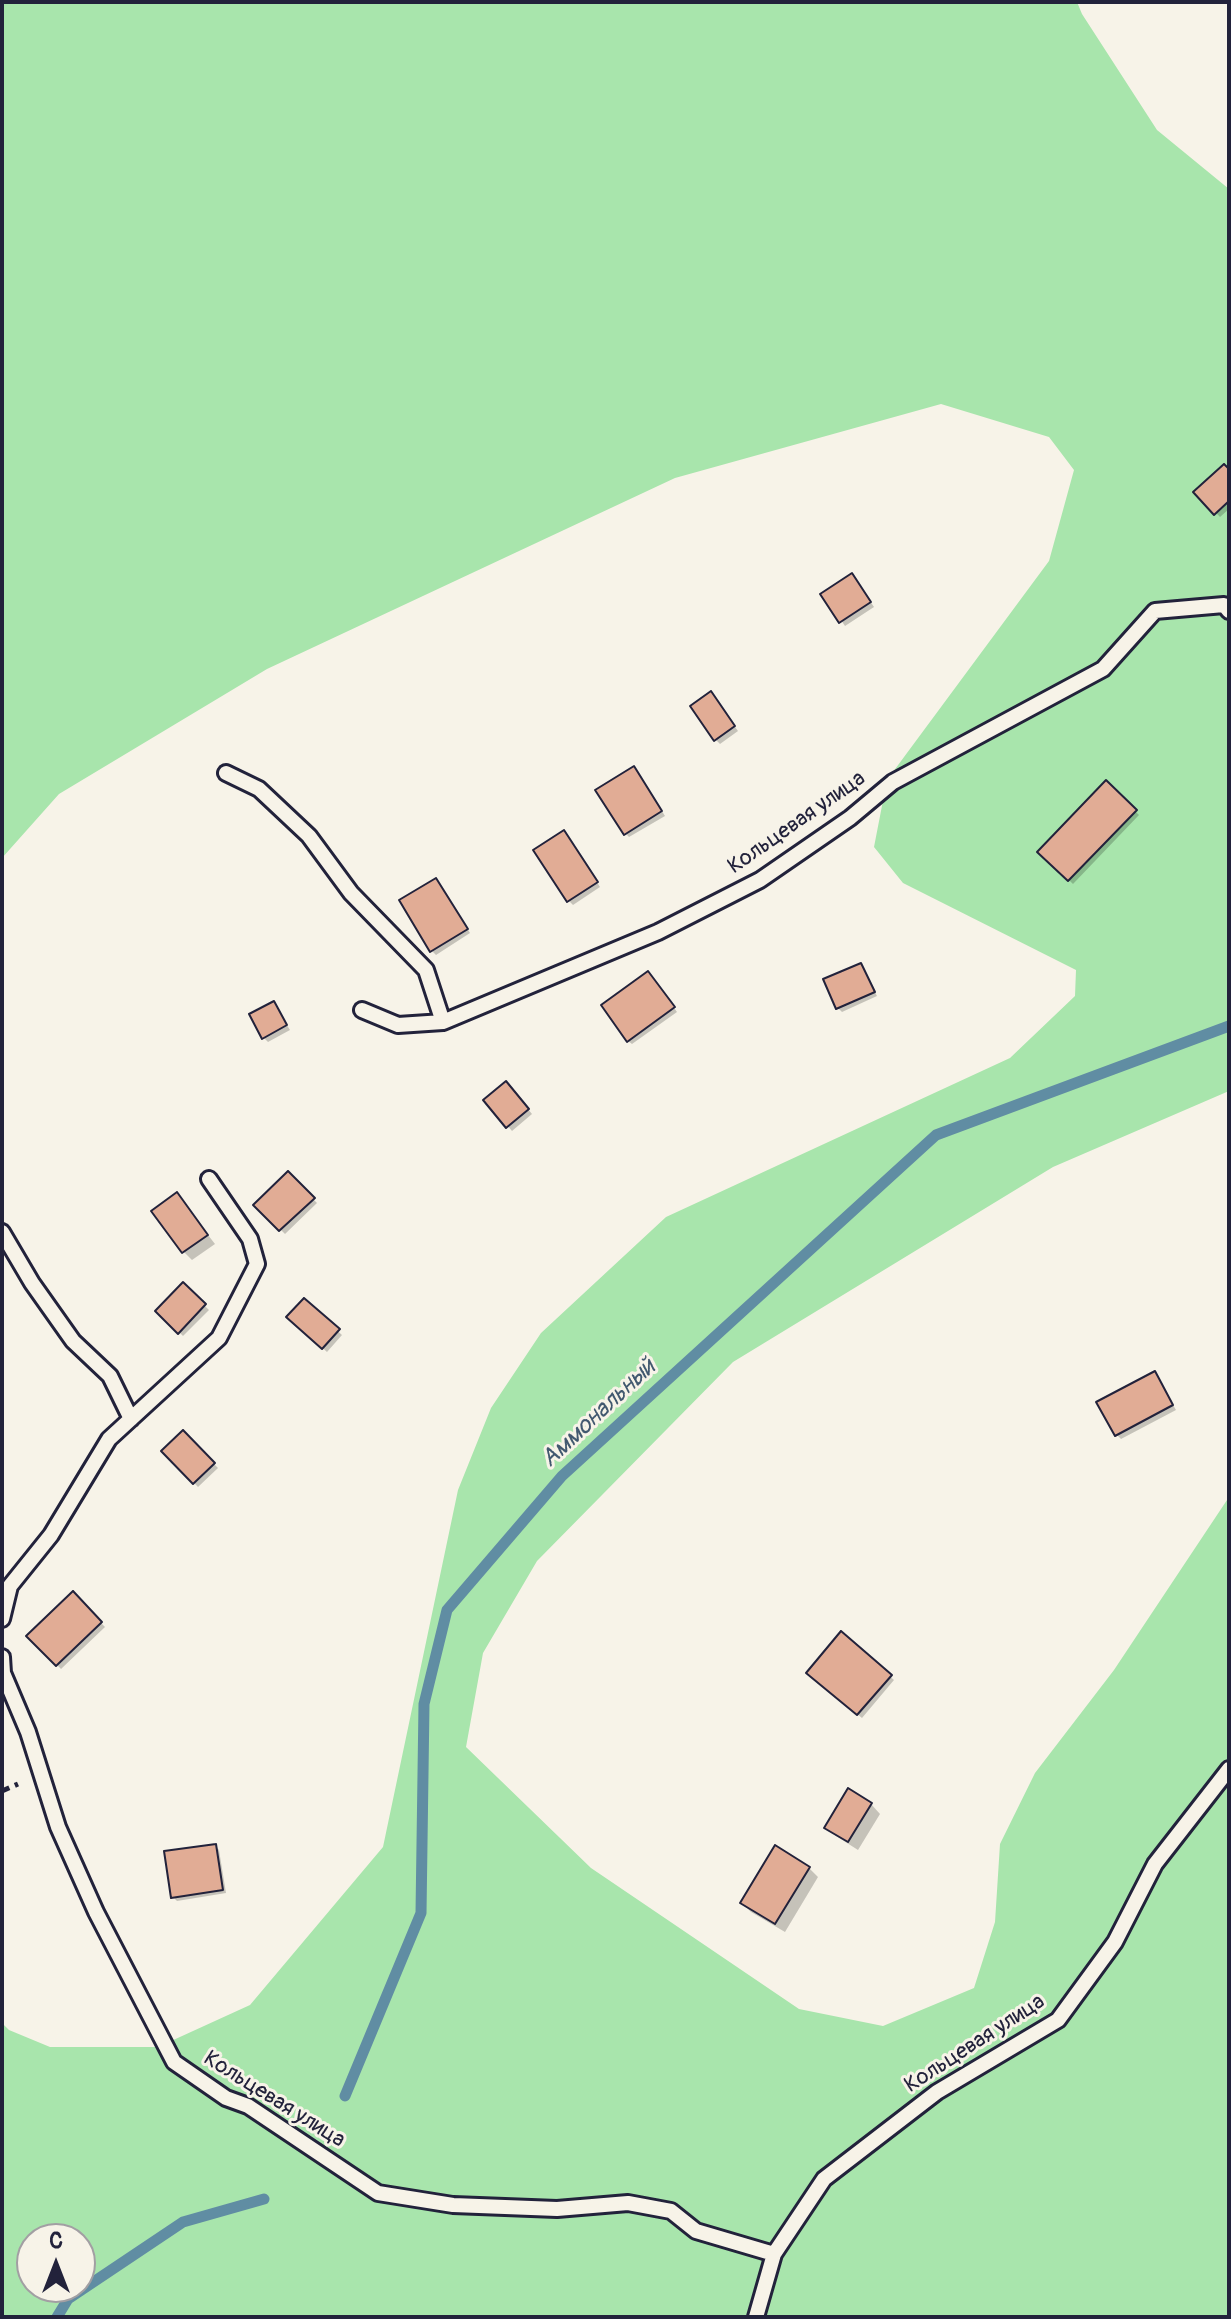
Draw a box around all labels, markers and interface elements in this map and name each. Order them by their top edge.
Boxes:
street label: Кольцевая улица [723,766,871,880]
water label: Аммональный [536,1354,662,1474]
street label: Кольцевая улица [900,1989,1050,2099]
street label: Кольцевая улица [198,2046,350,2154]
north arrow [16,2223,96,2303]
text: С [49,2227,63,2255]

